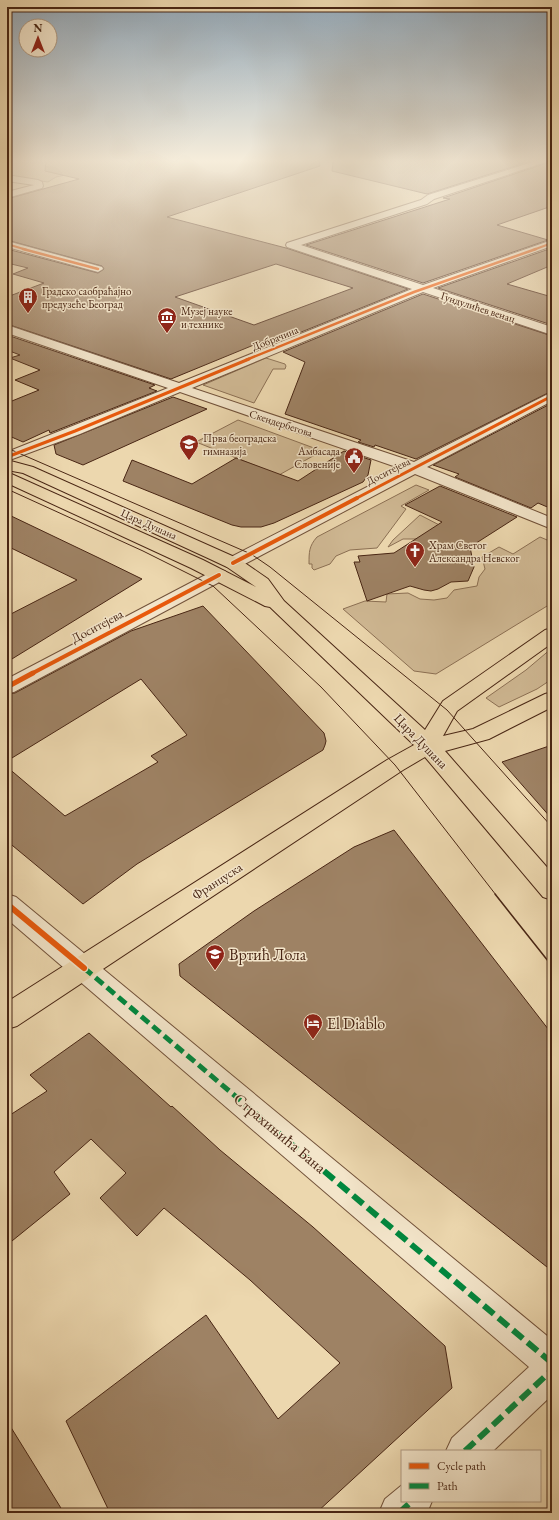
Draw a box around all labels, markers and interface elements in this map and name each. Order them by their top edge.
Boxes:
north arrow [18,18,58,58]
text: N [34,21,43,35]
place label: Градско саобраћајно предузеће Београд [42,284,132,311]
building icon: Градско саобраћајно предузеће Београд [17,286,39,314]
street label: Гундулићев венац [439,288,517,326]
place label: Музеј науке и технике [181,304,233,331]
museum icon: Музеј науке и технике [156,306,178,334]
street label: Добрачина [250,322,301,354]
street label: Скендербегова [248,406,315,440]
place label: Прва београдска гимназија [203,431,277,458]
school or university icon: Прва београдска гимназија [178,433,200,461]
place label: Амбасада Словеније [294,444,341,471]
public building icon: Амбасада Словеније [343,446,365,474]
street label: Доситејева [363,454,413,488]
street label: Цара Душана [119,505,180,543]
place label: Храм Светог Александра Невског [428,538,519,565]
church icon: Храм Светог Александра Невског [404,540,426,568]
street label: Доситејева [68,605,127,647]
street label: Цара Душана [390,710,452,773]
street label: Француска [189,858,246,904]
school or university icon: Вртић Лола [204,943,226,971]
place label: Вртић Лола [229,944,307,965]
hotel icon: El Diablo [302,1012,324,1040]
place label: El Diablo [327,1013,385,1034]
street label: Страхињића Бана [229,1088,331,1178]
legend [401,1450,541,1502]
text: Cycle path [437,1458,486,1474]
text: Path [437,1478,458,1494]

